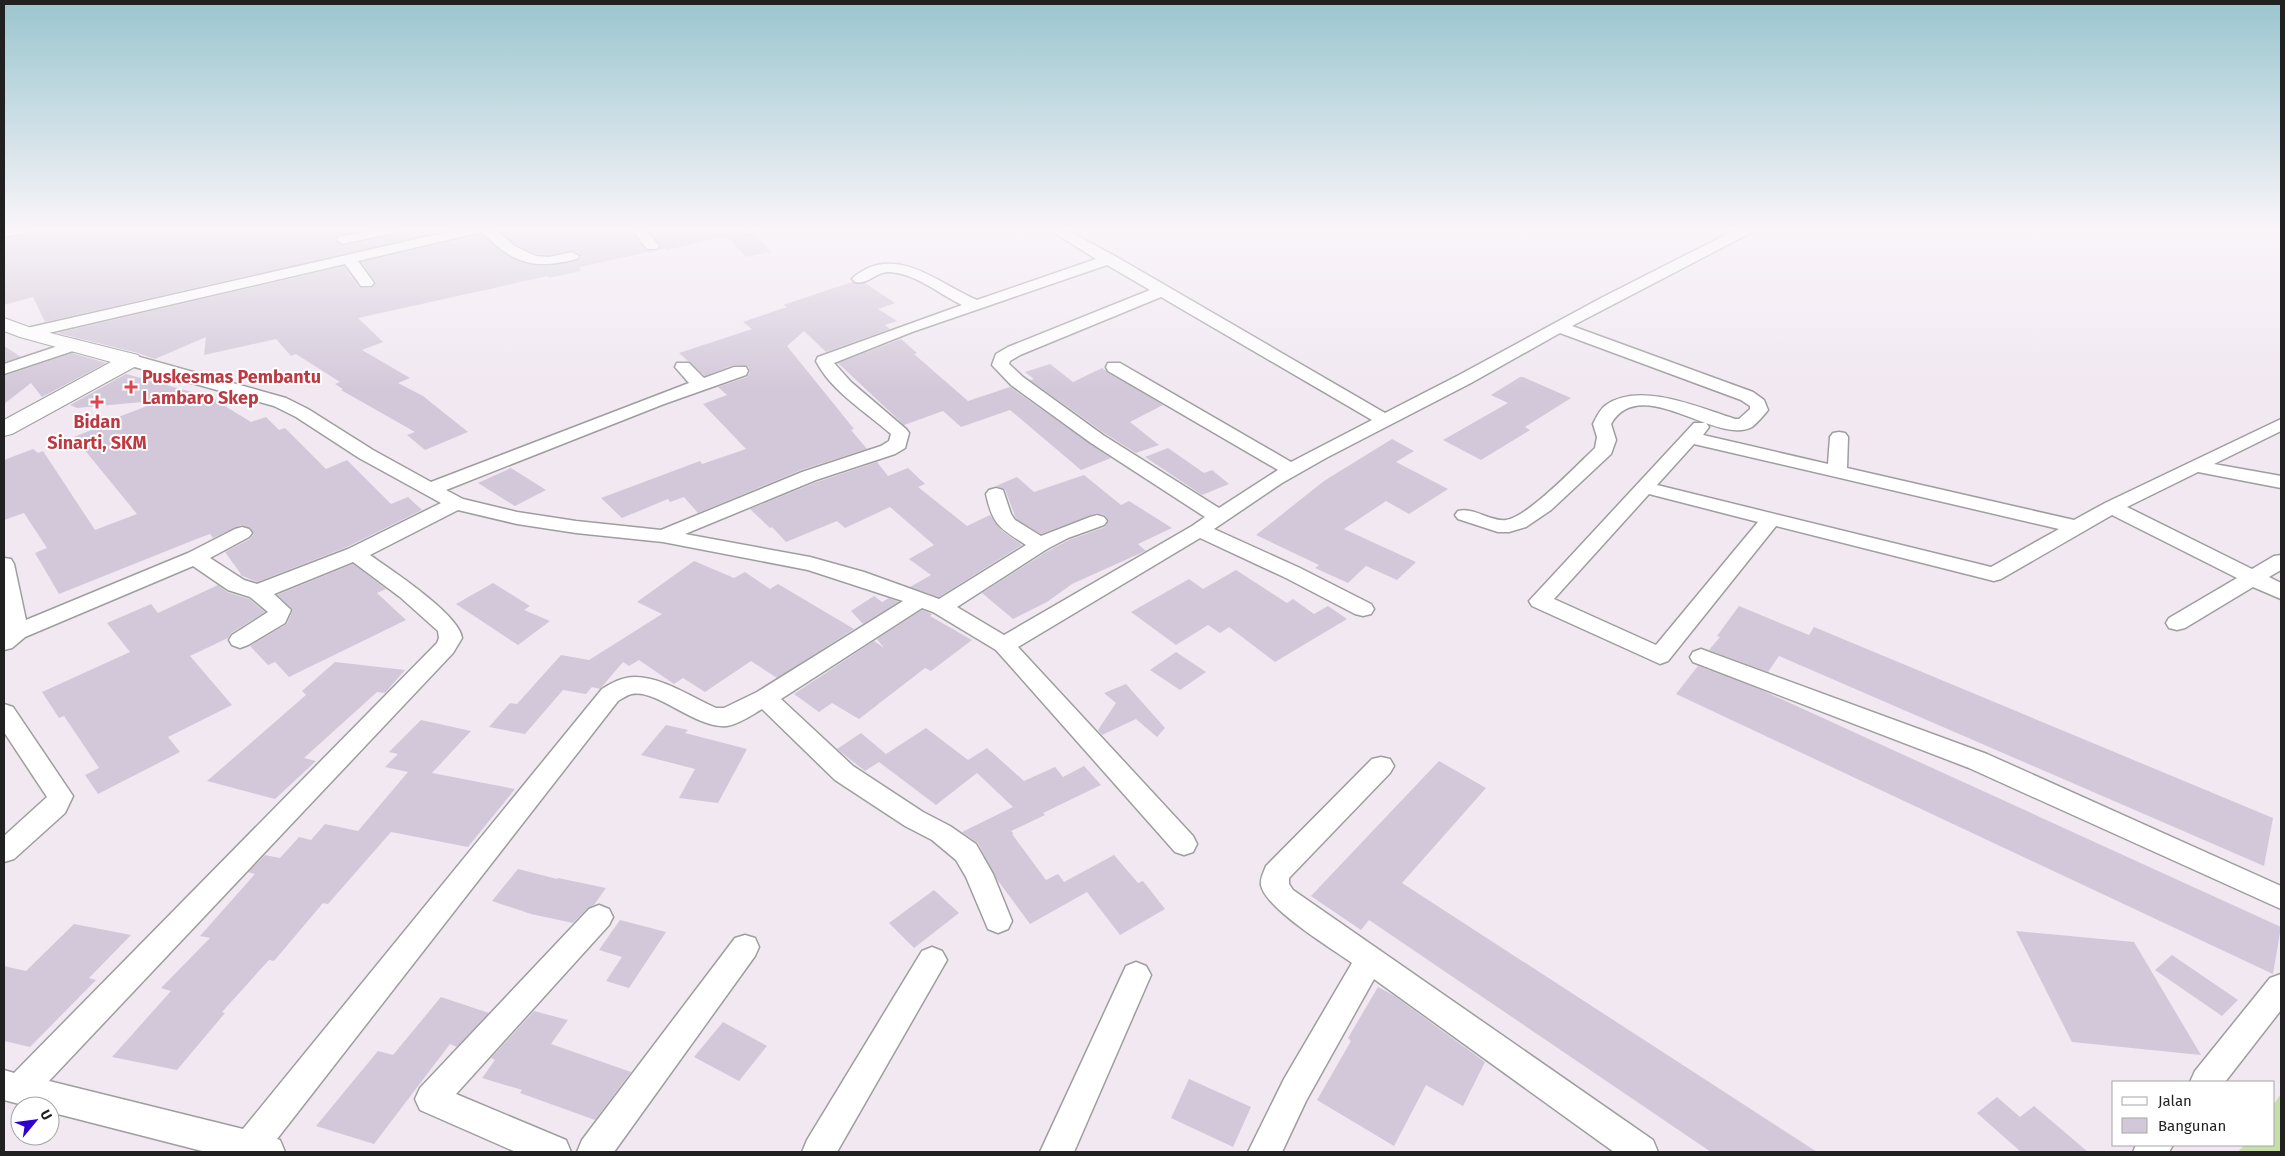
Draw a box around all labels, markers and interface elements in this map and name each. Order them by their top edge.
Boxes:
place label: Puskesmas Pembantu Lambaro Skep [142,366,321,409]
marker: Puskesmas Pembantu Lambaro Skep [124,380,138,394]
marker: Bidan Sinarti, SKM [90,395,104,409]
place label: Bidan Sinarti, SKM [47,411,147,454]
legend [2112,1081,2275,1146]
text: Jalan [2158,1092,2192,1110]
north arrow [10,1096,60,1146]
text: U [36,1107,56,1123]
text: Bangunan [2158,1117,2226,1135]

